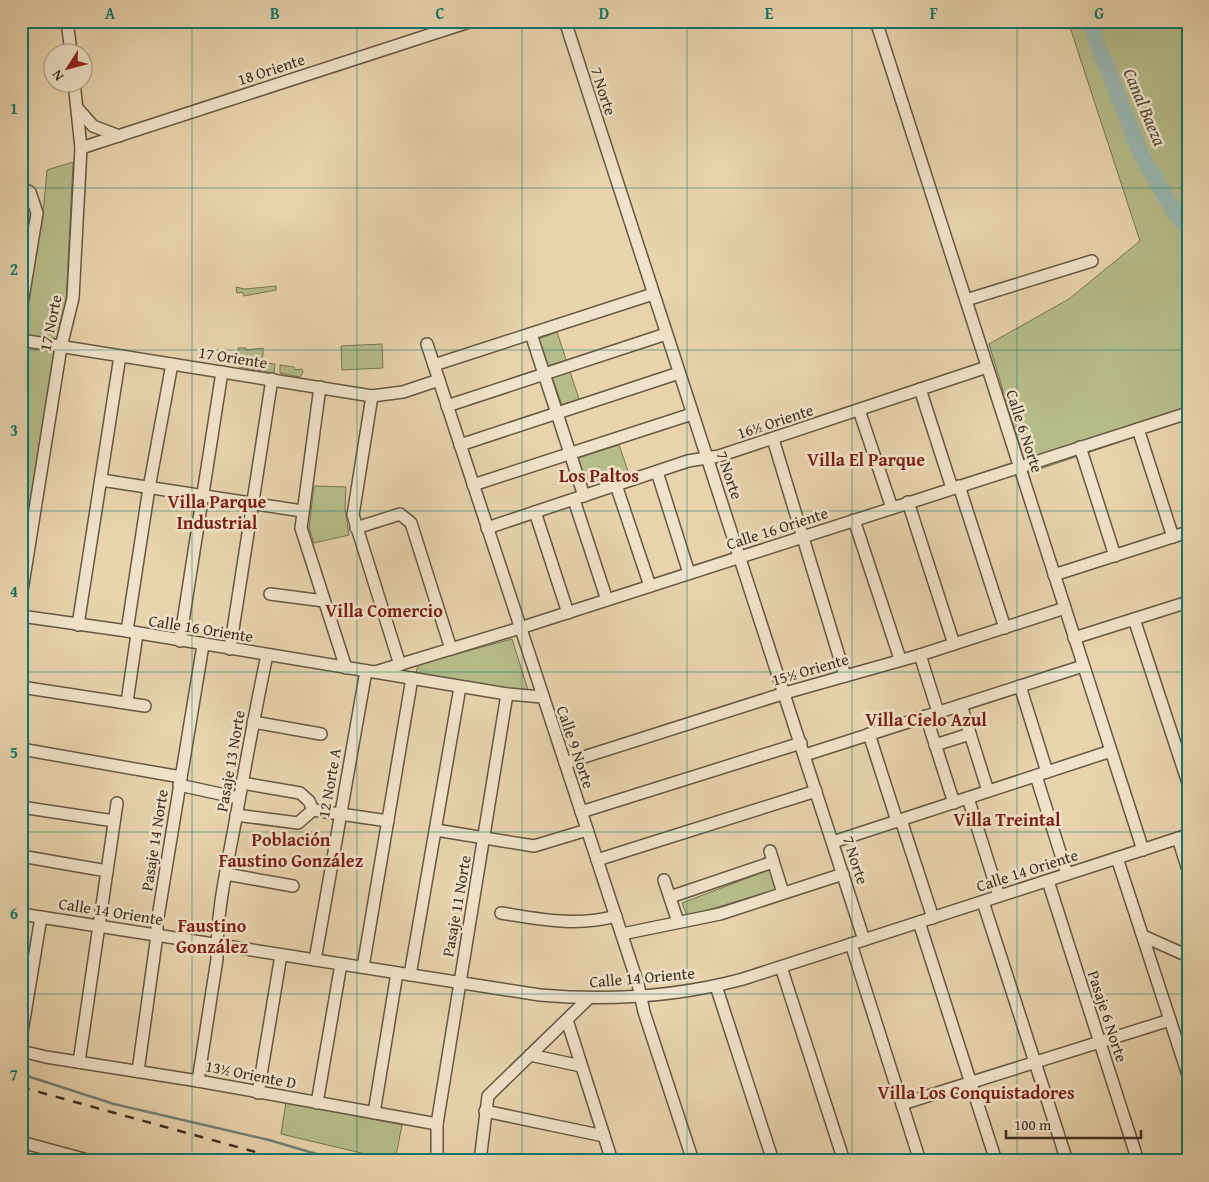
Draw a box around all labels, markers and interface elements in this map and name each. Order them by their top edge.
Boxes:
text: A [105,1,116,25]
text: B [270,1,280,25]
text: C [435,1,445,25]
text: D [599,1,609,25]
text: E [765,1,774,25]
text: F [930,1,938,25]
text: G [1094,1,1104,25]
north arrow [42,42,92,92]
street label: 18 Oriente [234,47,308,91]
street label: 7 Norte [585,64,623,118]
water label: Canal Baeza [1116,64,1174,151]
text: N [46,65,68,85]
text: 1 [10,96,18,120]
text: 2 [10,257,18,281]
street label: 17 Norte [32,292,68,354]
street label: 17 Oriente [197,340,269,374]
street label: Calle 6 Norte [1000,386,1050,476]
street label: 16½ Oriente [734,397,816,445]
text: 3 [10,418,18,442]
district label: Villa El Parque [807,446,925,473]
street label: 7 Norte [711,448,749,502]
district label: Los Paltos [559,462,639,489]
district label: Villa Parque Industrial [168,488,267,536]
street label: Calle 16 Oriente [723,500,831,556]
text: 4 [10,579,18,603]
district label: Villa Comercio [325,597,443,624]
street label: Calle 16 Oriente [147,608,255,648]
street label: 15½ Oriente [769,647,851,691]
street label: Calle 9 Norte [551,702,601,792]
district label: Villa Cielo Azul [865,706,987,733]
street label: Pasaje 13 Norte [209,708,251,814]
text: 5 [10,740,18,764]
street label: 12 Norte A [311,746,347,820]
street label: Pasaje 14 Norte [134,787,174,893]
district label: Villa Treintal [953,806,1061,833]
district label: Población Faustino González [219,826,364,874]
street label: 7 Norte [837,833,875,887]
street label: Calle 14 Oriente [973,842,1081,898]
street label: Pasaje 11 Norte [435,853,477,959]
street label: Calle 14 Oriente [57,891,165,931]
text: 6 [10,901,18,925]
district label: Faustino González [176,912,248,960]
street label: Calle 14 Oriente [588,960,696,994]
street label: Pasaje 6 Norte [1082,967,1134,1065]
street label: 13½ Oriente D [203,1053,299,1095]
text: 7 [10,1062,18,1086]
district label: Villa Los Conquistadores [877,1079,1075,1106]
scale bar [1006,1107,1142,1139]
text: 100 m [1014,1114,1052,1135]

